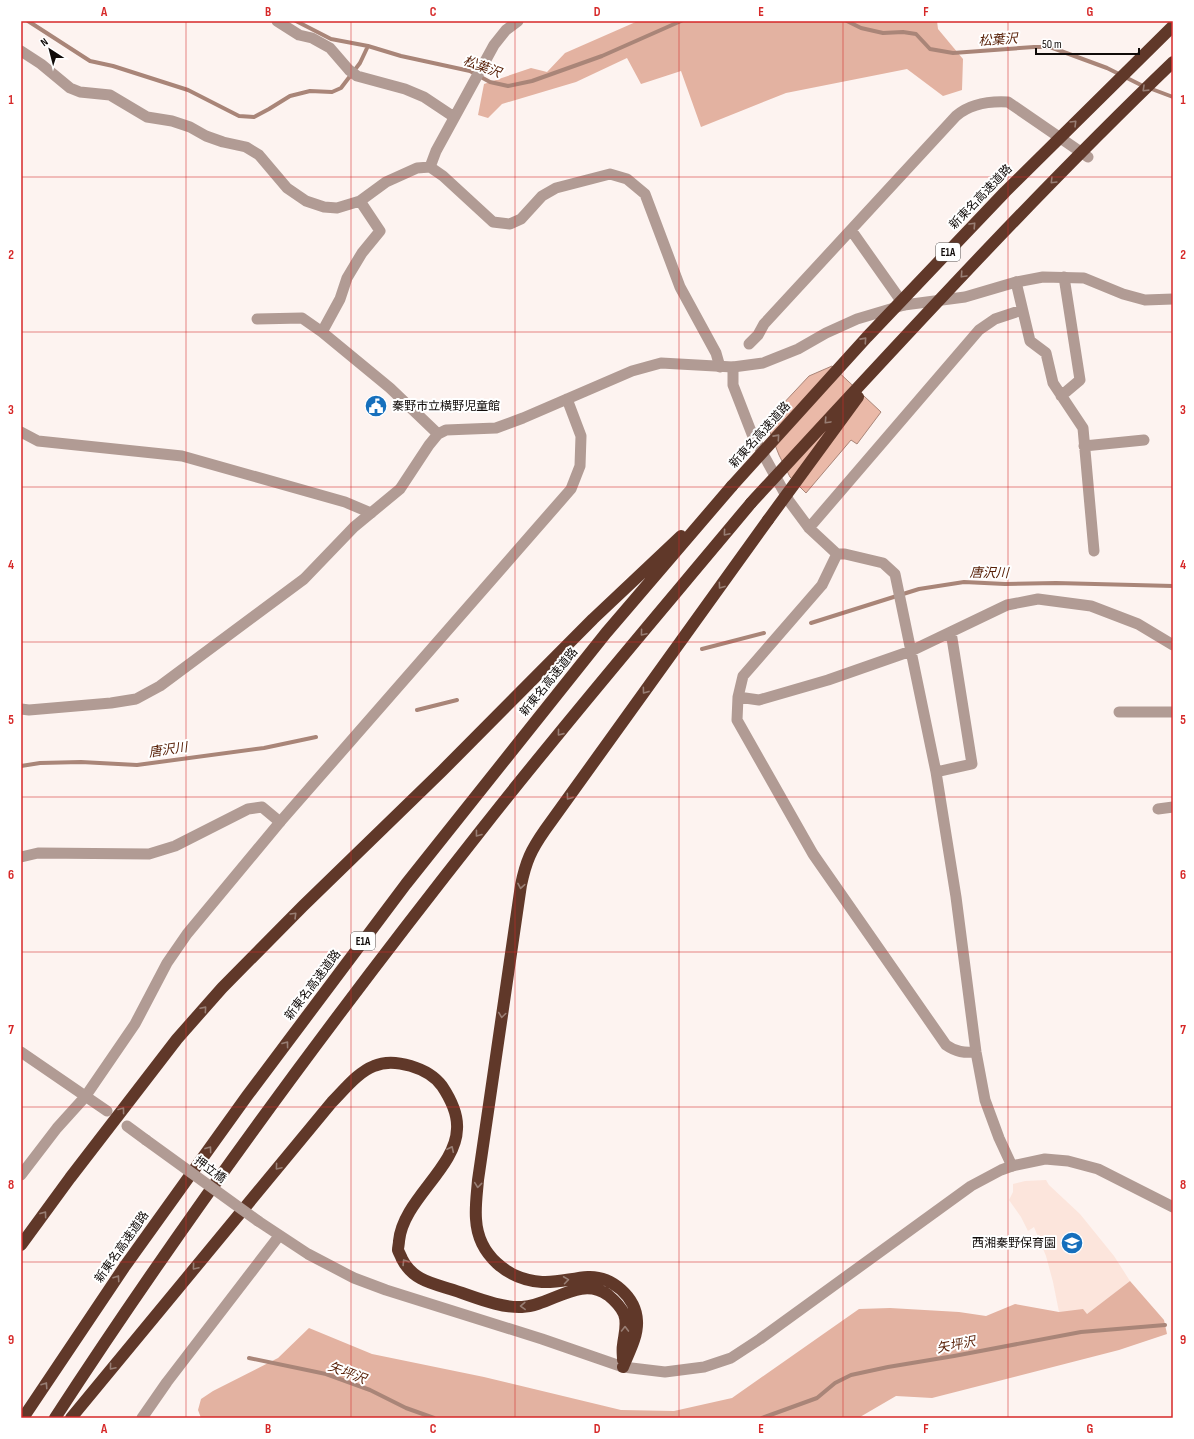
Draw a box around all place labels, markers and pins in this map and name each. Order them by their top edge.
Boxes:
public building icon: 秦野市立横野児童館 [363,393,389,419]
place label: 秦野市立横野児童館 [392,399,500,414]
school or university icon: 西湘秦野保育園 [1059,1230,1085,1256]
place label: 西湘秦野保育園 [972,1236,1056,1251]

